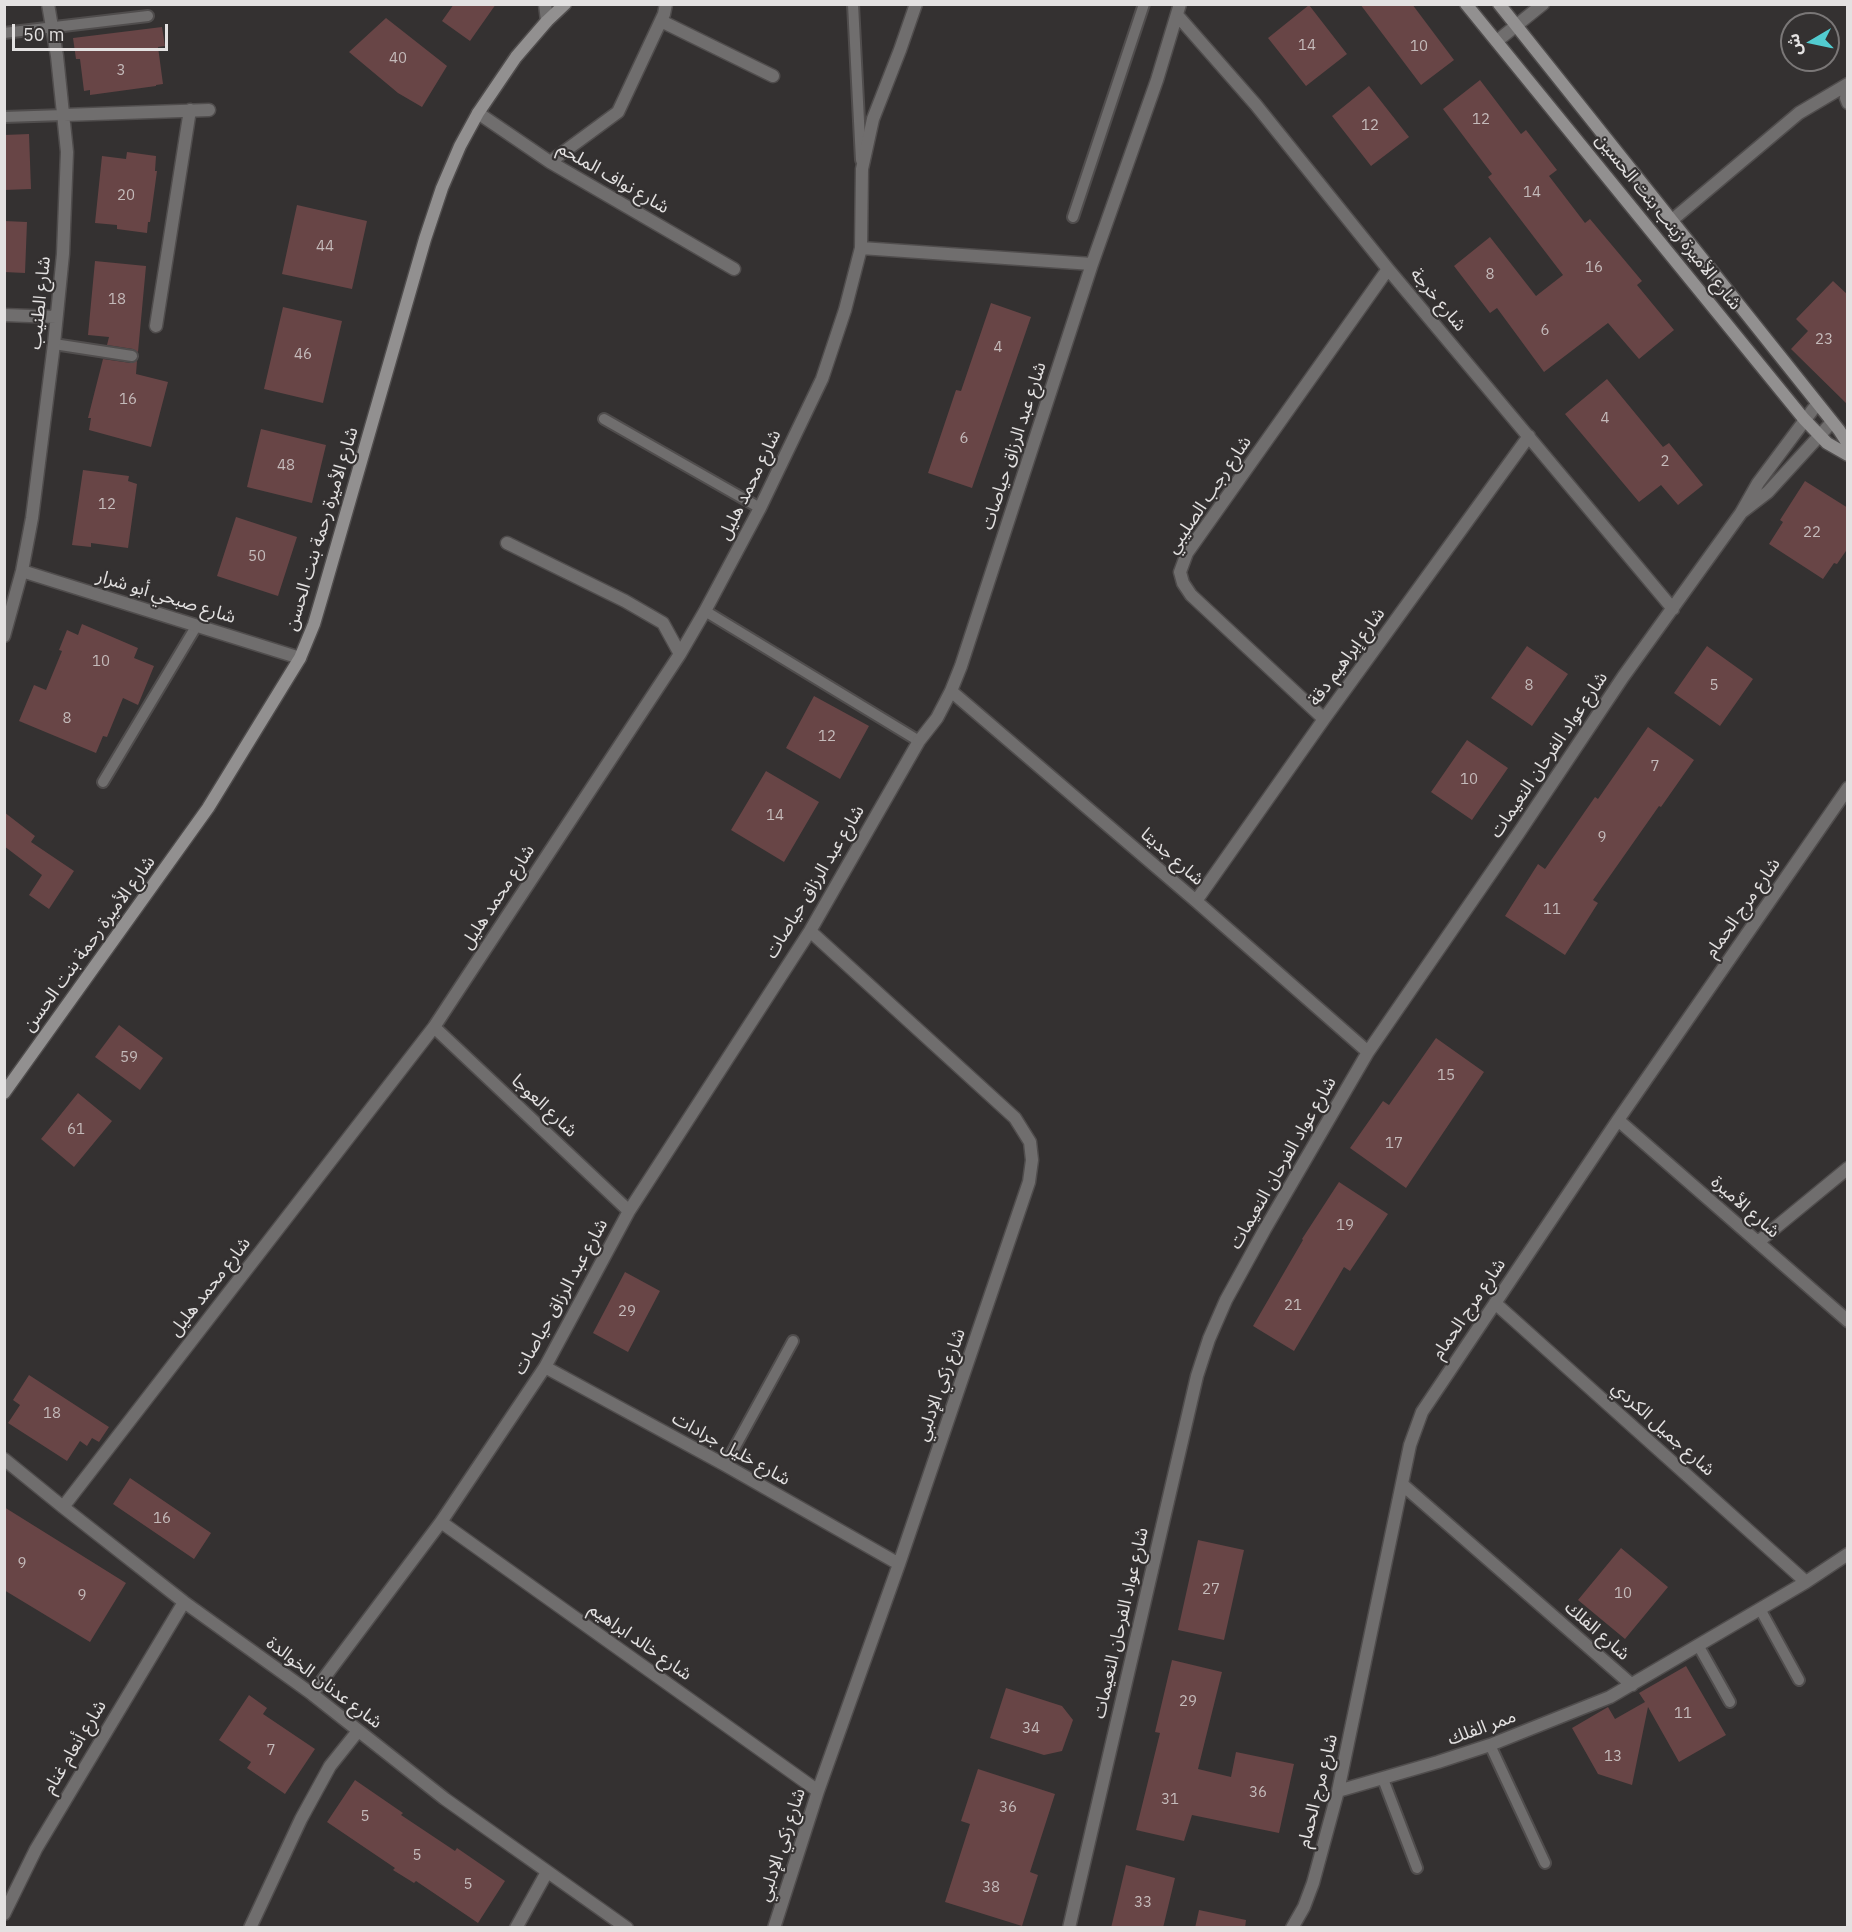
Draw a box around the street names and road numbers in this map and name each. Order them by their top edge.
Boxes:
street label: شارع الأميرة زينب بنت الحسين [1590,130,1746,314]
street label: شارع نواف الملحم [553,137,673,219]
street label: شارع الطنيب [24,255,56,351]
street label: شارع خرجة [1405,264,1471,336]
street label: شارع عبد الرزاق حياصات [977,359,1051,533]
street label: شارع الأميرة رحمة بنت الحسن [281,425,363,633]
street label: شارع محمد هليل [714,426,786,544]
street label: شارع رجب الصليبي [1162,432,1256,558]
street label: شارع صبحي أبو شرار [94,566,238,628]
street label: شارع إبراهيم دقة [1304,604,1390,710]
street label: شارع عواد الفرحان النعيمات [1485,668,1613,842]
street label: شارع عبد الرزاق حياصات [761,801,869,963]
street label: شارع جديتا [1136,824,1208,890]
street label: شارع محمد هليل [456,841,540,953]
street label: شارع الأميرة رحمة بنت الحسن [18,852,160,1036]
street label: شارع مرج الحمام [1701,854,1785,962]
street label: شارع العوجا [507,1070,581,1142]
street label: شارع عواد الفرحان النعيمات [1225,1073,1341,1253]
street label: شارع الأميرة [1706,1171,1784,1243]
street label: شارع عبد الرزاق حياصات [509,1215,613,1379]
street label: شارع محمد هليل [165,1233,255,1341]
street label: شارع مرج الحمام [1427,1255,1511,1363]
street label: شارع زكي الإدلبي [912,1326,970,1444]
street label: شارع جميل الكردي [1607,1377,1719,1481]
street label: شارع خليل جرادات [668,1408,794,1490]
street label: شارع عواد الفرحان النعيمات [1088,1525,1154,1721]
street label: شارع الفلك [1560,1597,1634,1665]
street label: شارع خالد ابراهيم [584,1598,696,1686]
street label: شارع عدنان الخوالدة [262,1632,386,1734]
street label: شارع أنعام غنام [39,1696,111,1798]
street label: ممر الفلك [1445,1706,1519,1750]
street label: شارع مرج الحمام [1293,1732,1343,1850]
street label: شارع زكي الإدلبي [754,1786,810,1904]

